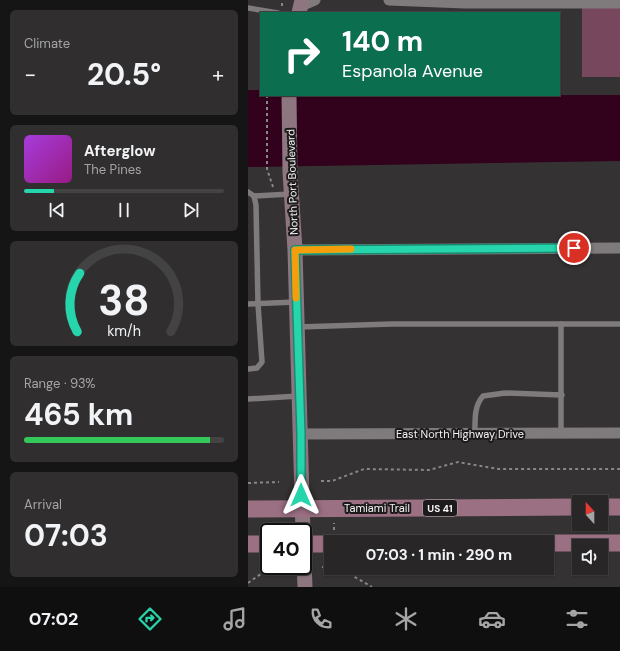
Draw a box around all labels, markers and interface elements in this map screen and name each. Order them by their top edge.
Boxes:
text: 140 m [342,23,423,60]
icon: right [276,28,328,80]
text: Climate [24,35,70,52]
text: 20.5° [87,55,161,94]
text: Espanola Avenue [342,59,483,83]
text: − [24,60,36,89]
text: + [212,60,224,89]
street label: North Port Boulevard [283,129,301,235]
text: Afterglow [84,141,156,161]
text: The Pines [84,161,142,178]
icon: previous [46,199,68,221]
icon: pause [113,199,135,221]
icon: next [180,199,202,221]
pin [557,231,591,265]
icon: arrive [563,237,585,259]
text: 38 [98,273,150,327]
text: km/h [107,321,141,339]
text: Range · 93% [24,375,96,392]
text: 465 km [24,395,133,434]
street label: East North Highway Drive [396,427,524,441]
position arrow [280,474,322,516]
north arrow [572,495,608,531]
map controls [572,495,608,575]
text: Arrival [24,496,62,513]
road number: US 41 [423,500,457,516]
street label: Tamiami Trail [344,501,410,515]
text: 07:03 [24,516,108,555]
speed limit sign: 40 [260,523,312,575]
button: sound [572,539,608,575]
text: 07:03 · 1 min · 290 m [366,545,512,565]
icon: directions [136,605,164,633]
icon: music [221,605,249,633]
icon: phone [307,605,335,633]
icon: climate [392,605,420,633]
icon: car [478,605,506,633]
icon: filters [563,605,591,633]
text: 07:02 [29,607,79,631]

